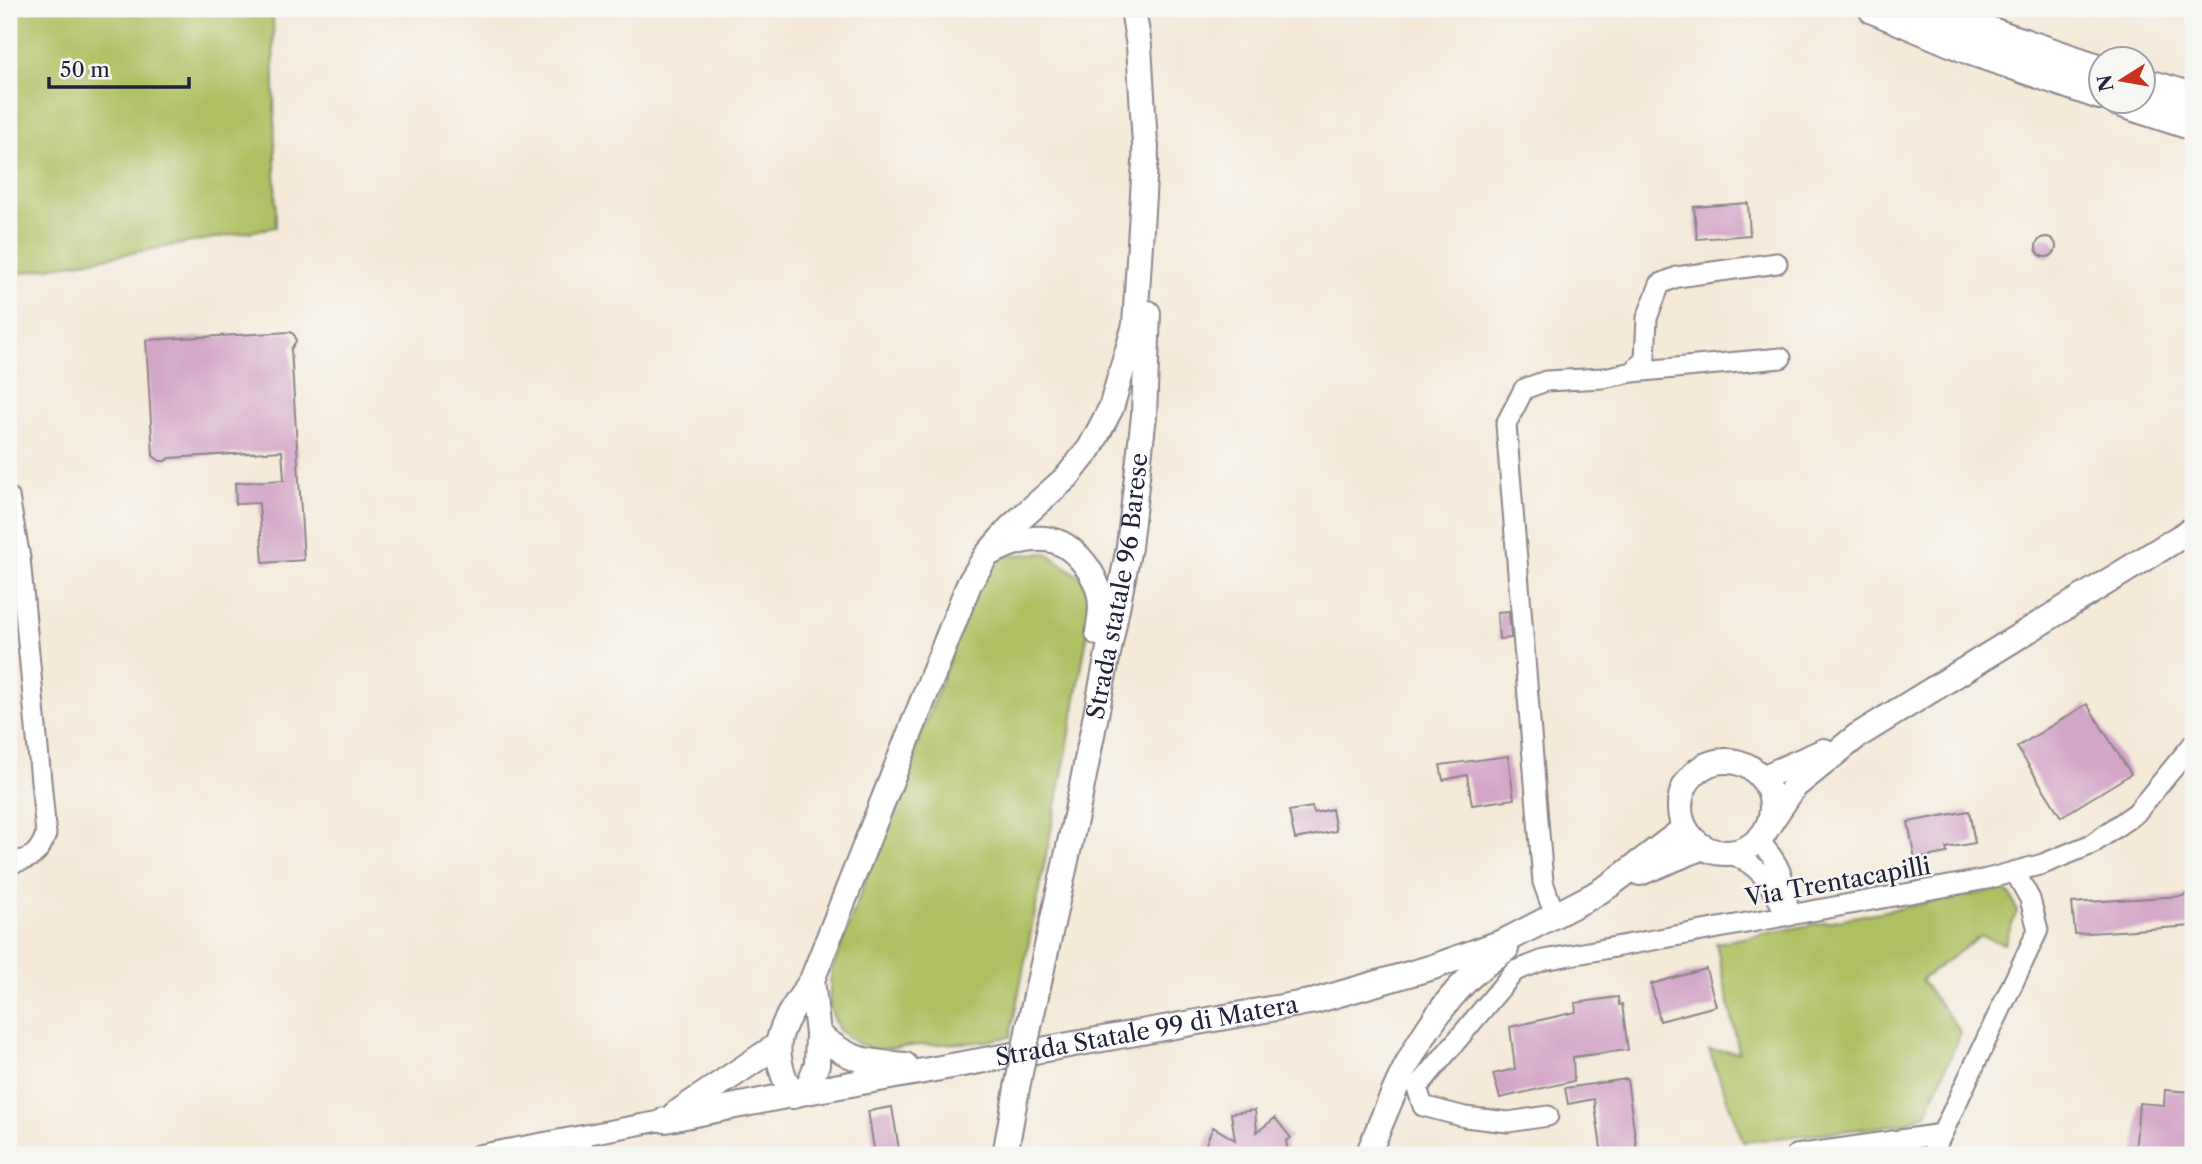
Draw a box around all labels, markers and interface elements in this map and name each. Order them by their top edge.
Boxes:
scale bar [49,46,189,90]
north arrow [2086,46,2156,116]
text: 50 m [60,57,110,82]
text: N [2093,73,2119,93]
street label: Strada statale 96 Barese [1080,451,1154,722]
street label: Via Trentacapilli [1742,851,1933,912]
street label: Strada Statale 99 di Matera [993,989,1301,1072]

